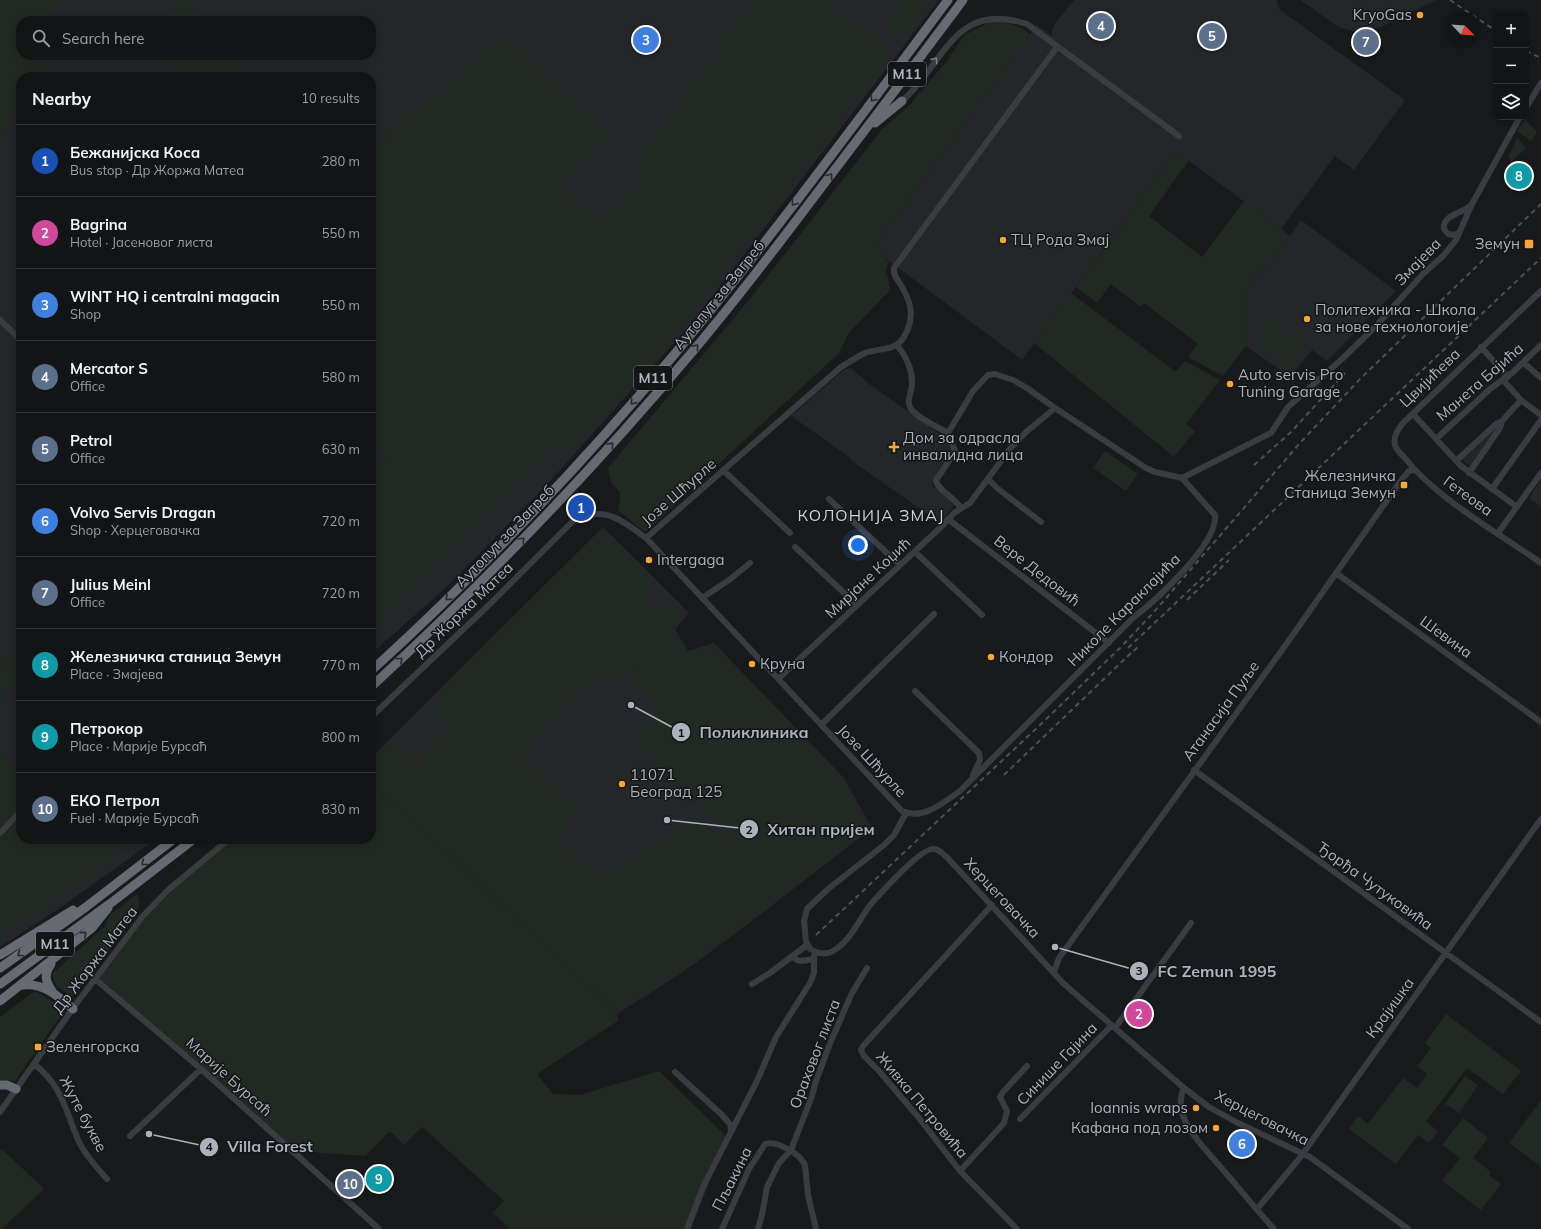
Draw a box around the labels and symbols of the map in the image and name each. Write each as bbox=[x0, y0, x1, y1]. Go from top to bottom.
place label: KryoGas bbox=[1353, 5, 1412, 24]
marker: KryoGas bbox=[1415, 10, 1425, 20]
pin: 4 bbox=[1088, 11, 1114, 41]
north arrow bbox=[1445, 12, 1481, 48]
pin: 5 bbox=[1199, 21, 1225, 51]
pin: 3 bbox=[633, 25, 659, 55]
pin: 7 bbox=[1353, 27, 1379, 57]
one-way arrow bbox=[930, 57, 938, 64]
road number: M11 bbox=[888, 62, 926, 86]
one-way arrow bbox=[870, 95, 877, 102]
pin: 8 bbox=[1506, 161, 1532, 191]
one-way arrow bbox=[826, 173, 833, 180]
one-way arrow bbox=[792, 199, 799, 206]
place label: ТЦ Рода Змај bbox=[1011, 230, 1109, 249]
street label: Змајева bbox=[1390, 234, 1445, 289]
place label: Земун bbox=[1475, 234, 1520, 253]
marker: ТЦ Рода Змај bbox=[998, 235, 1008, 245]
street label: Аутопут за Загреб bbox=[669, 236, 768, 353]
marker: Земун bbox=[1523, 238, 1535, 250]
place label: Политехника - Школа за нове технологоије bbox=[1315, 300, 1476, 336]
marker: Политехника - Школа за нове технологоије bbox=[1302, 314, 1312, 324]
street label: Манета Бајића bbox=[1432, 339, 1527, 425]
one-way arrow bbox=[692, 344, 699, 351]
street label: Цвијићева bbox=[1395, 344, 1464, 411]
place label: Auto servis Pro Tuning Garage bbox=[1238, 365, 1343, 401]
road number: M11 bbox=[634, 366, 672, 390]
marker: Auto servis Pro Tuning Garage bbox=[1225, 379, 1235, 389]
one-way arrow bbox=[630, 397, 637, 404]
place label: Дом за одрасла инвалидна лица bbox=[903, 428, 1023, 464]
marker: Дом за одрасла инвалидна лица bbox=[888, 441, 900, 453]
one-way arrow bbox=[606, 442, 614, 450]
street label: Јозе Шћурле bbox=[637, 454, 720, 529]
place label: Железничка Станица Земун bbox=[1284, 466, 1396, 502]
street label: Гетеова bbox=[1440, 471, 1497, 520]
marker: Железничка Станица Земун bbox=[1399, 480, 1409, 490]
street label: Аутопут за Загреб bbox=[451, 481, 558, 591]
pin: 1 bbox=[568, 493, 594, 523]
district label: КОЛОНИЈА ЗМАЈ bbox=[797, 505, 945, 525]
street label: Вере Дедовић bbox=[990, 531, 1084, 610]
street label: Мирјане Коџић bbox=[821, 533, 914, 622]
your location bbox=[848, 535, 868, 555]
one-way arrow bbox=[517, 537, 525, 545]
street label: Николе Караклајића bbox=[1063, 549, 1184, 670]
place label: Intergaga bbox=[657, 550, 724, 569]
marker: Intergaga bbox=[644, 555, 654, 565]
street label: Др Жоржа Матеа bbox=[411, 558, 517, 661]
one-way arrow bbox=[445, 593, 453, 601]
street label: Шевина bbox=[1416, 611, 1476, 662]
place label: Кондор bbox=[999, 647, 1053, 666]
marker: Кондор bbox=[986, 652, 996, 662]
place label: Круна bbox=[760, 654, 805, 673]
street label: Атанасија Пуље bbox=[1178, 657, 1263, 764]
one-way arrow bbox=[395, 658, 403, 665]
marker: Круна bbox=[747, 659, 757, 669]
callout: Поликлиника bbox=[671, 718, 816, 746]
street label: Јозе Шћурле bbox=[834, 720, 911, 801]
text: Поликлиника bbox=[699, 722, 809, 742]
text: 1 bbox=[677, 725, 685, 740]
place label: 11071 Београд 125 bbox=[630, 765, 722, 801]
marker: 11071 Београд 125 bbox=[617, 779, 627, 789]
callout: Хитан пријем bbox=[739, 815, 882, 843]
text: Хитан пријем bbox=[766, 819, 875, 839]
text: 2 bbox=[745, 822, 753, 837]
street label: Ђорђа Чутуковића bbox=[1314, 837, 1437, 934]
street label: Херцеговачка bbox=[960, 853, 1045, 942]
one-way arrow bbox=[141, 858, 148, 865]
street label: Др Жоржа Матеа bbox=[48, 902, 141, 1017]
road number: M11 bbox=[36, 932, 74, 956]
one-way arrow bbox=[79, 932, 87, 939]
one-way arrow bbox=[17, 950, 24, 957]
callout: FC Zemun 1995 bbox=[1129, 957, 1284, 985]
text: FC Zemun 1995 bbox=[1158, 961, 1277, 981]
text: 3 bbox=[1135, 963, 1143, 978]
street label: Крајишка bbox=[1361, 974, 1418, 1042]
street label: Ораховог листа bbox=[785, 996, 844, 1111]
pin: 2 bbox=[1126, 999, 1152, 1029]
street label: Синише Гајина bbox=[1012, 1018, 1101, 1109]
street label: Марије Бурсаћ bbox=[182, 1033, 276, 1120]
place label: Зеленгорска bbox=[46, 1037, 140, 1056]
marker: Зеленгорска bbox=[33, 1042, 43, 1052]
street label: Живка Петровића bbox=[872, 1048, 972, 1162]
street label: Жуте букве bbox=[56, 1073, 111, 1155]
street label: Херцеговачка bbox=[1212, 1086, 1313, 1149]
place label: Ioannis wraps bbox=[1090, 1098, 1188, 1117]
marker: Ioannis wraps bbox=[1191, 1103, 1201, 1113]
place label: Кафана под лозом bbox=[1071, 1118, 1208, 1137]
marker: Кафана под лозом bbox=[1211, 1123, 1221, 1133]
pin: 6 bbox=[1229, 1129, 1255, 1159]
callout: Villa Forest bbox=[199, 1133, 321, 1161]
text: Villa Forest bbox=[226, 1136, 313, 1156]
text: 4 bbox=[205, 1139, 213, 1154]
street label: Пљакина bbox=[707, 1144, 756, 1214]
pin: 9 bbox=[366, 1164, 392, 1194]
pin: 10 bbox=[337, 1169, 363, 1199]

